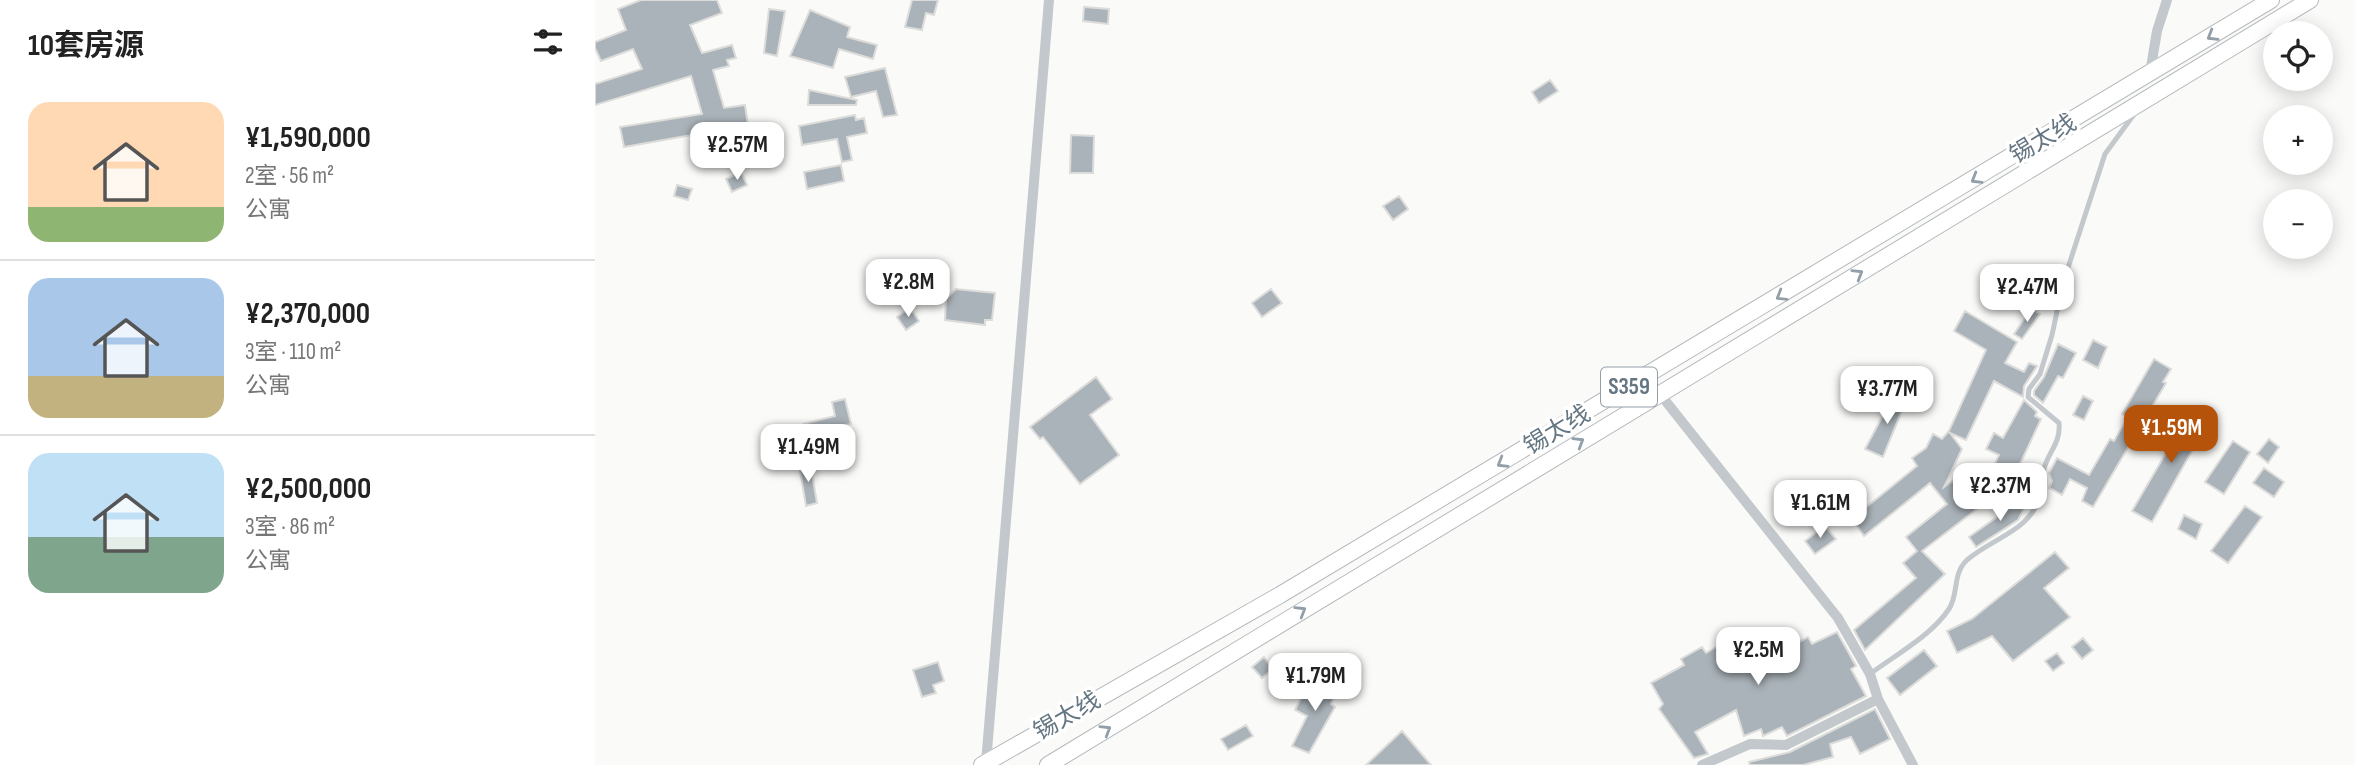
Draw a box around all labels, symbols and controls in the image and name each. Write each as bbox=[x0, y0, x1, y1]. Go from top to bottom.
map controls bbox=[2263, 21, 2333, 259]
button: locate bbox=[2263, 21, 2333, 91]
icon: filters bbox=[529, 23, 567, 61]
one-way arrow bbox=[2207, 27, 2220, 40]
text: 10套房源 bbox=[28, 28, 144, 64]
button: + bbox=[2263, 105, 2333, 175]
street label: 锡太线 bbox=[2005, 108, 2081, 170]
text: ¥1,590,000 bbox=[245, 120, 371, 156]
pin: ¥2.57M bbox=[680, 122, 794, 182]
icon: home bbox=[84, 130, 168, 214]
text: ¥2.57M bbox=[706, 131, 768, 159]
text: 2室 · 56 m² bbox=[245, 162, 334, 190]
one-way arrow bbox=[1971, 171, 1984, 184]
button: − bbox=[2263, 189, 2333, 259]
text: 公寓 bbox=[245, 196, 291, 224]
pin: ¥2.8M bbox=[859, 260, 957, 319]
pin: ¥2.47M bbox=[1970, 264, 2084, 324]
text: ¥2.8M bbox=[882, 268, 934, 296]
one-way arrow bbox=[1850, 270, 1863, 283]
text: ¥2.47M bbox=[1996, 273, 2058, 301]
one-way arrow bbox=[1775, 288, 1788, 301]
text: ¥2,370,000 bbox=[245, 296, 370, 332]
icon: home bbox=[84, 306, 168, 390]
text: 3室 · 110 m² bbox=[245, 338, 341, 366]
pin: ¥3.77M bbox=[1830, 366, 1944, 426]
road number: S359 bbox=[1601, 368, 1657, 406]
text: 公寓 bbox=[245, 372, 291, 400]
text: ¥3.77M bbox=[1856, 375, 1918, 403]
street label: 锡太线 bbox=[1519, 399, 1595, 461]
pin: ¥1.59M bbox=[2114, 406, 2228, 465]
text: ¥1.59M bbox=[2140, 414, 2202, 442]
pin: ¥1.49M bbox=[751, 424, 865, 484]
text: ¥1.49M bbox=[777, 433, 839, 461]
one-way arrow bbox=[1571, 438, 1584, 451]
one-way arrow bbox=[1496, 455, 1509, 468]
pin: ¥2.37M bbox=[1943, 463, 2057, 523]
text: ¥2,500,000 bbox=[245, 471, 371, 507]
text: ¥2.37M bbox=[1969, 472, 2031, 500]
pin: ¥1.61M bbox=[1763, 480, 1877, 540]
icon: home bbox=[84, 481, 168, 565]
text: ¥1.61M bbox=[1790, 489, 1850, 517]
text: 3室 · 86 m² bbox=[245, 513, 335, 541]
text: 公寓 bbox=[245, 547, 291, 575]
one-way arrow bbox=[1293, 607, 1306, 620]
pin: ¥2.5M bbox=[1709, 628, 1807, 687]
text: ¥2.5M bbox=[1732, 636, 1784, 664]
pin: ¥1.79M bbox=[1258, 654, 1372, 713]
text: ¥1.79M bbox=[1284, 662, 1346, 690]
street label: 锡太线 bbox=[1029, 685, 1105, 747]
one-way arrow bbox=[1099, 725, 1112, 738]

